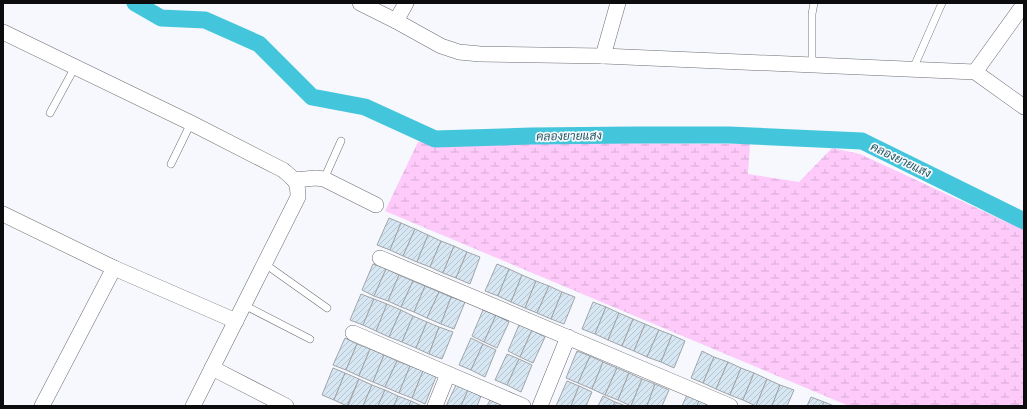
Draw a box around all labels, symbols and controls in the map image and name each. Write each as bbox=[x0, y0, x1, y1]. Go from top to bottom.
water label: คลองยายแสง bbox=[536, 127, 602, 145]
water label: คลองยายแสง bbox=[868, 138, 934, 182]

